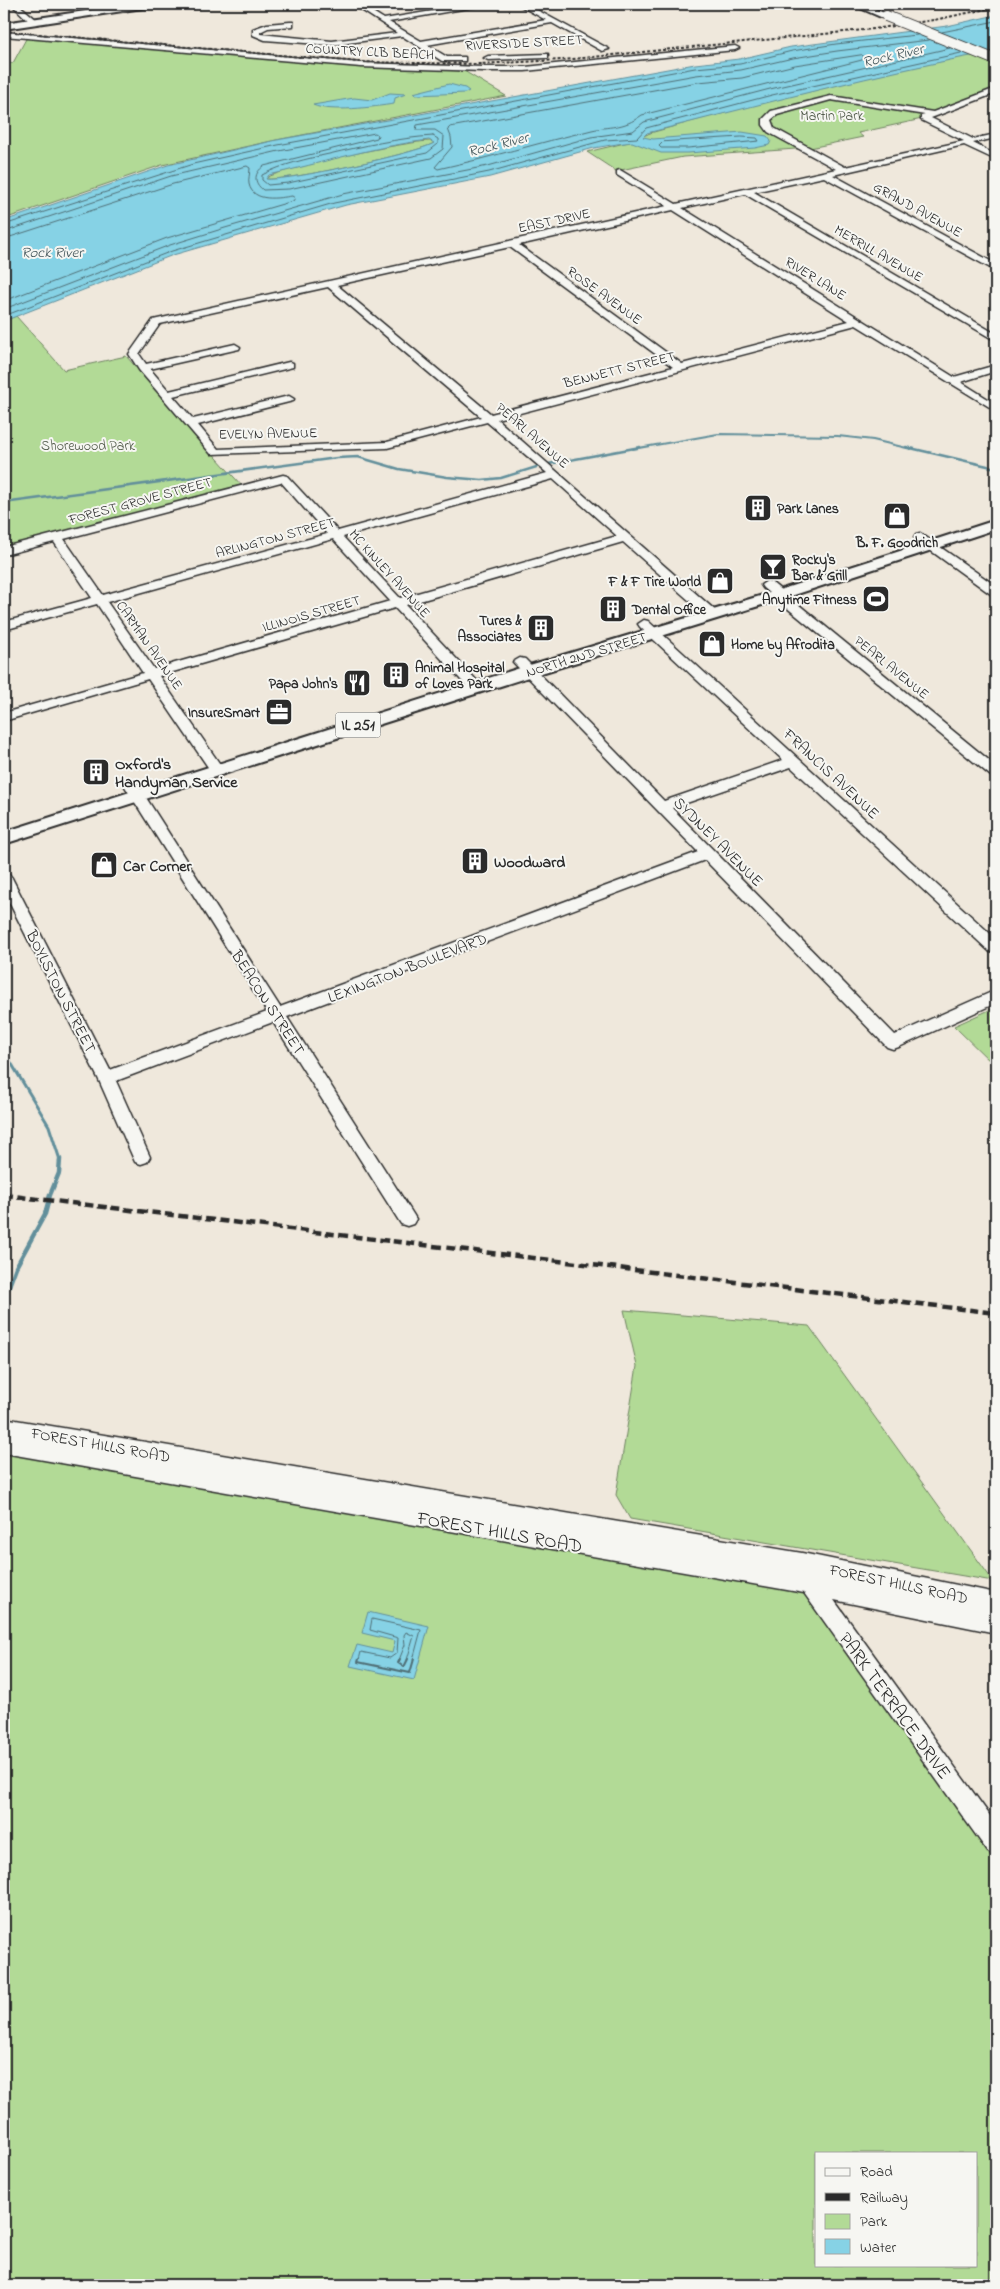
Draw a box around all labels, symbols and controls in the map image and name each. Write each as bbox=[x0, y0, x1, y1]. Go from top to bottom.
street label: RIVERSIDE STREET bbox=[465, 30, 584, 57]
water label: Rock River bbox=[861, 38, 928, 74]
street label: COUNTRY CLB BEACH bbox=[305, 39, 435, 66]
park label: Martin Park bbox=[800, 106, 865, 127]
water label: Rock River bbox=[466, 126, 533, 163]
street label: GRAND AVENUE bbox=[869, 177, 966, 243]
street label: EAST DRIVE bbox=[516, 204, 592, 239]
street label: MERRILL AVENUE bbox=[830, 220, 927, 288]
water label: Rock River bbox=[21, 242, 85, 264]
street label: RIVER LANE bbox=[780, 252, 850, 306]
street label: ROSE AVENUE bbox=[562, 262, 646, 331]
street label: BENNETT STREET bbox=[560, 346, 677, 395]
street label: PEARL AVENUE bbox=[491, 398, 573, 474]
street label: EVELYN AVENUE bbox=[219, 423, 317, 446]
park label: Shorewood Park bbox=[41, 436, 136, 457]
street label: FOREST GROVE STREET bbox=[66, 472, 214, 531]
building icon: Park Lanes bbox=[743, 493, 773, 523]
place label: Park Lanes bbox=[777, 499, 839, 520]
shop icon: B. F. Goodrich bbox=[882, 501, 912, 531]
street label: ARLINGTON STREET bbox=[213, 512, 338, 565]
street label: MC KINLEY AVENUE bbox=[343, 525, 435, 623]
place label: B. F. Goodrich bbox=[855, 533, 938, 554]
place label: Rocky's Bar & Grill bbox=[791, 550, 848, 587]
bar icon: Rocky's Bar & Grill bbox=[758, 552, 788, 582]
shop icon: F & F Tire World bbox=[705, 566, 735, 596]
place label: F & F Tire World bbox=[608, 572, 701, 593]
sports icon: Anytime Fitness bbox=[861, 584, 891, 614]
street label: ILLINOIS STREET bbox=[260, 590, 363, 638]
place label: Anytime Fitness bbox=[762, 590, 857, 613]
building icon: Dental Office bbox=[598, 594, 628, 624]
street label: CARMAN AVENUE bbox=[110, 597, 187, 695]
place label: Dental Office bbox=[631, 600, 707, 621]
place label: Tures & Associates bbox=[457, 611, 523, 648]
building icon: Tures & Associates bbox=[526, 613, 556, 643]
street label: NORTH 2ND STREET bbox=[524, 627, 649, 684]
shop icon: Home by Afrodita bbox=[697, 629, 727, 659]
street label: PEARL AVENUE bbox=[849, 631, 933, 705]
place label: Home by Afrodita bbox=[731, 635, 835, 658]
place label: Animal Hospital of Loves Park bbox=[415, 658, 505, 695]
building icon: Animal Hospital of Loves Park bbox=[381, 660, 411, 690]
restaurant icon: Papa John's bbox=[342, 668, 372, 698]
place label: Papa John's bbox=[269, 674, 338, 695]
office icon: InsureSmart bbox=[264, 697, 294, 727]
place label: InsureSmart bbox=[188, 703, 260, 724]
road number: IL 251 bbox=[336, 712, 380, 738]
street label: FRANCIS AVENUE bbox=[776, 723, 884, 826]
place label: Oxford's Handyman Service bbox=[115, 753, 238, 796]
building icon: Oxford's Handyman Service bbox=[81, 757, 111, 787]
street label: SYDNEY AVENUE bbox=[667, 792, 768, 893]
building icon: Woodward bbox=[460, 846, 490, 876]
shop icon: Car Corner bbox=[89, 850, 119, 880]
place label: Woodward bbox=[494, 851, 565, 875]
place label: Car Corner bbox=[123, 855, 193, 879]
street label: BOYLSTON STREET bbox=[18, 925, 102, 1058]
street label: LEXINGTON BOULEVARD bbox=[325, 927, 491, 1010]
street label: BEACON STREET bbox=[224, 945, 310, 1060]
street label: FOREST HILLS ROAD bbox=[28, 1422, 172, 1470]
street label: FOREST HILLS ROAD bbox=[414, 1505, 584, 1561]
street label: FOREST HILLS ROAD bbox=[826, 1558, 970, 1611]
street label: PARK TERRACE DRIVE bbox=[831, 1627, 957, 1786]
legend bbox=[815, 2152, 978, 2266]
text: Road bbox=[860, 2161, 893, 2183]
text: Railway bbox=[860, 2187, 908, 2210]
text: Park bbox=[860, 2211, 888, 2233]
text: Water bbox=[860, 2237, 896, 2259]

